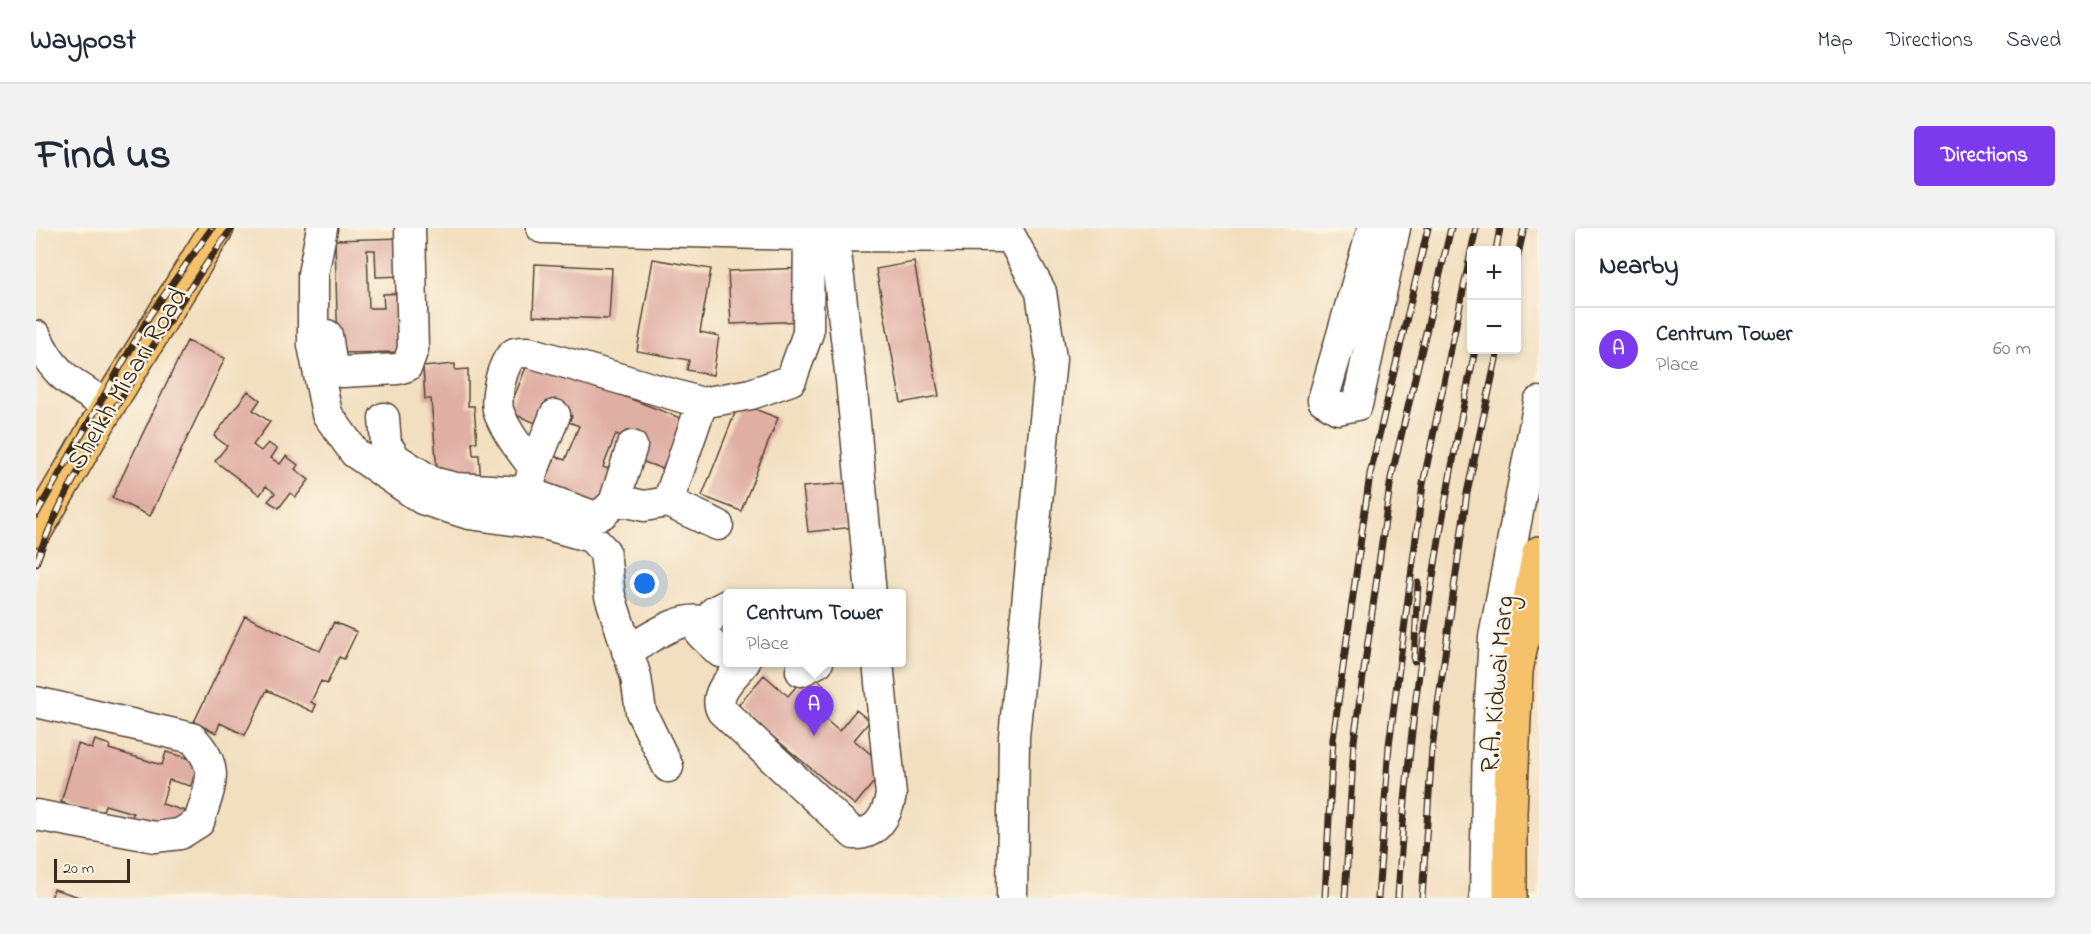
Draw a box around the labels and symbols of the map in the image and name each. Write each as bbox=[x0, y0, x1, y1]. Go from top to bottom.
street label: Sheikh Misari Road bbox=[58, 281, 198, 478]
your location bbox=[630, 569, 659, 598]
street label: R.A. Kidwai Marg bbox=[1471, 594, 1526, 775]
pin: A bbox=[794, 686, 834, 736]
scale bar bbox=[54, 856, 130, 884]

